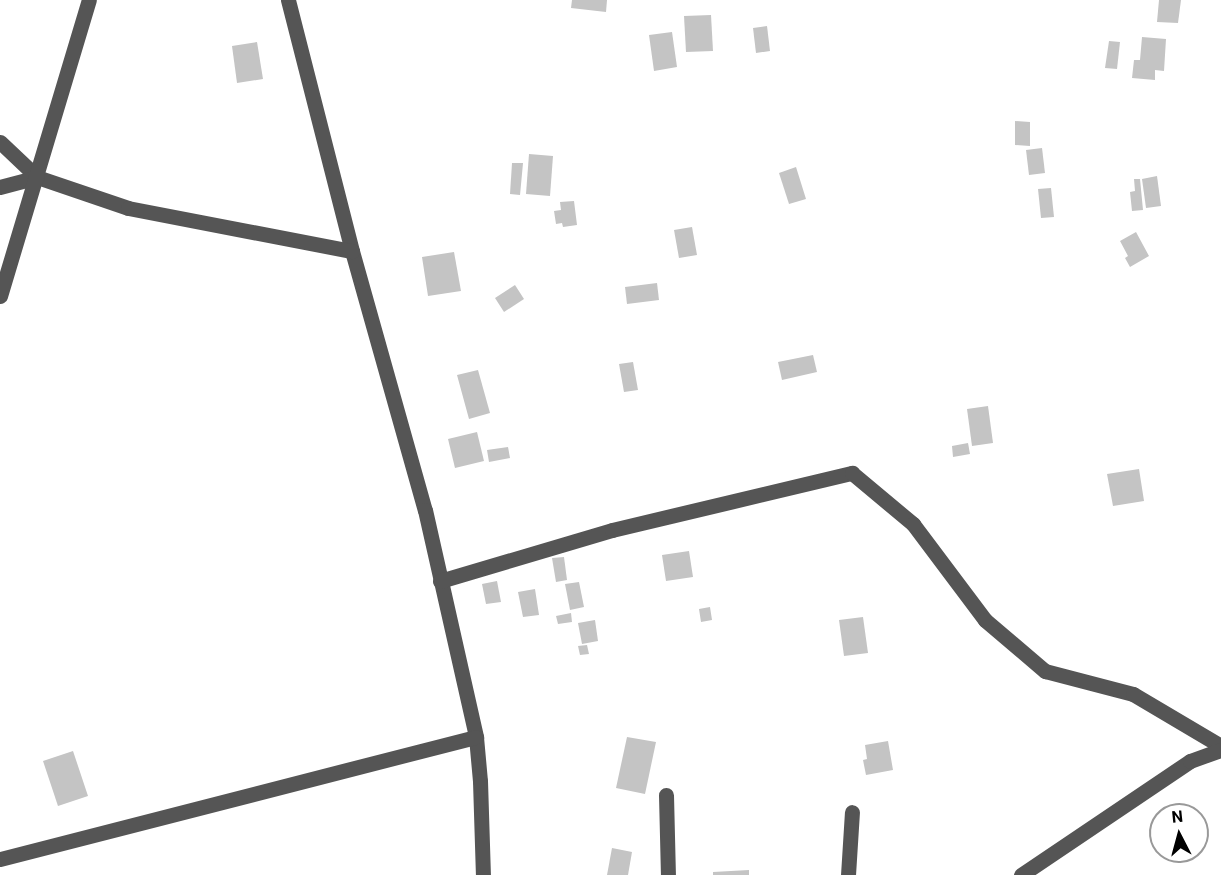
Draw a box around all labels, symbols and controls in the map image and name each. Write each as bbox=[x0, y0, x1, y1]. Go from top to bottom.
north arrow bbox=[1149, 803, 1209, 863]
text: N bbox=[1171, 807, 1184, 827]

